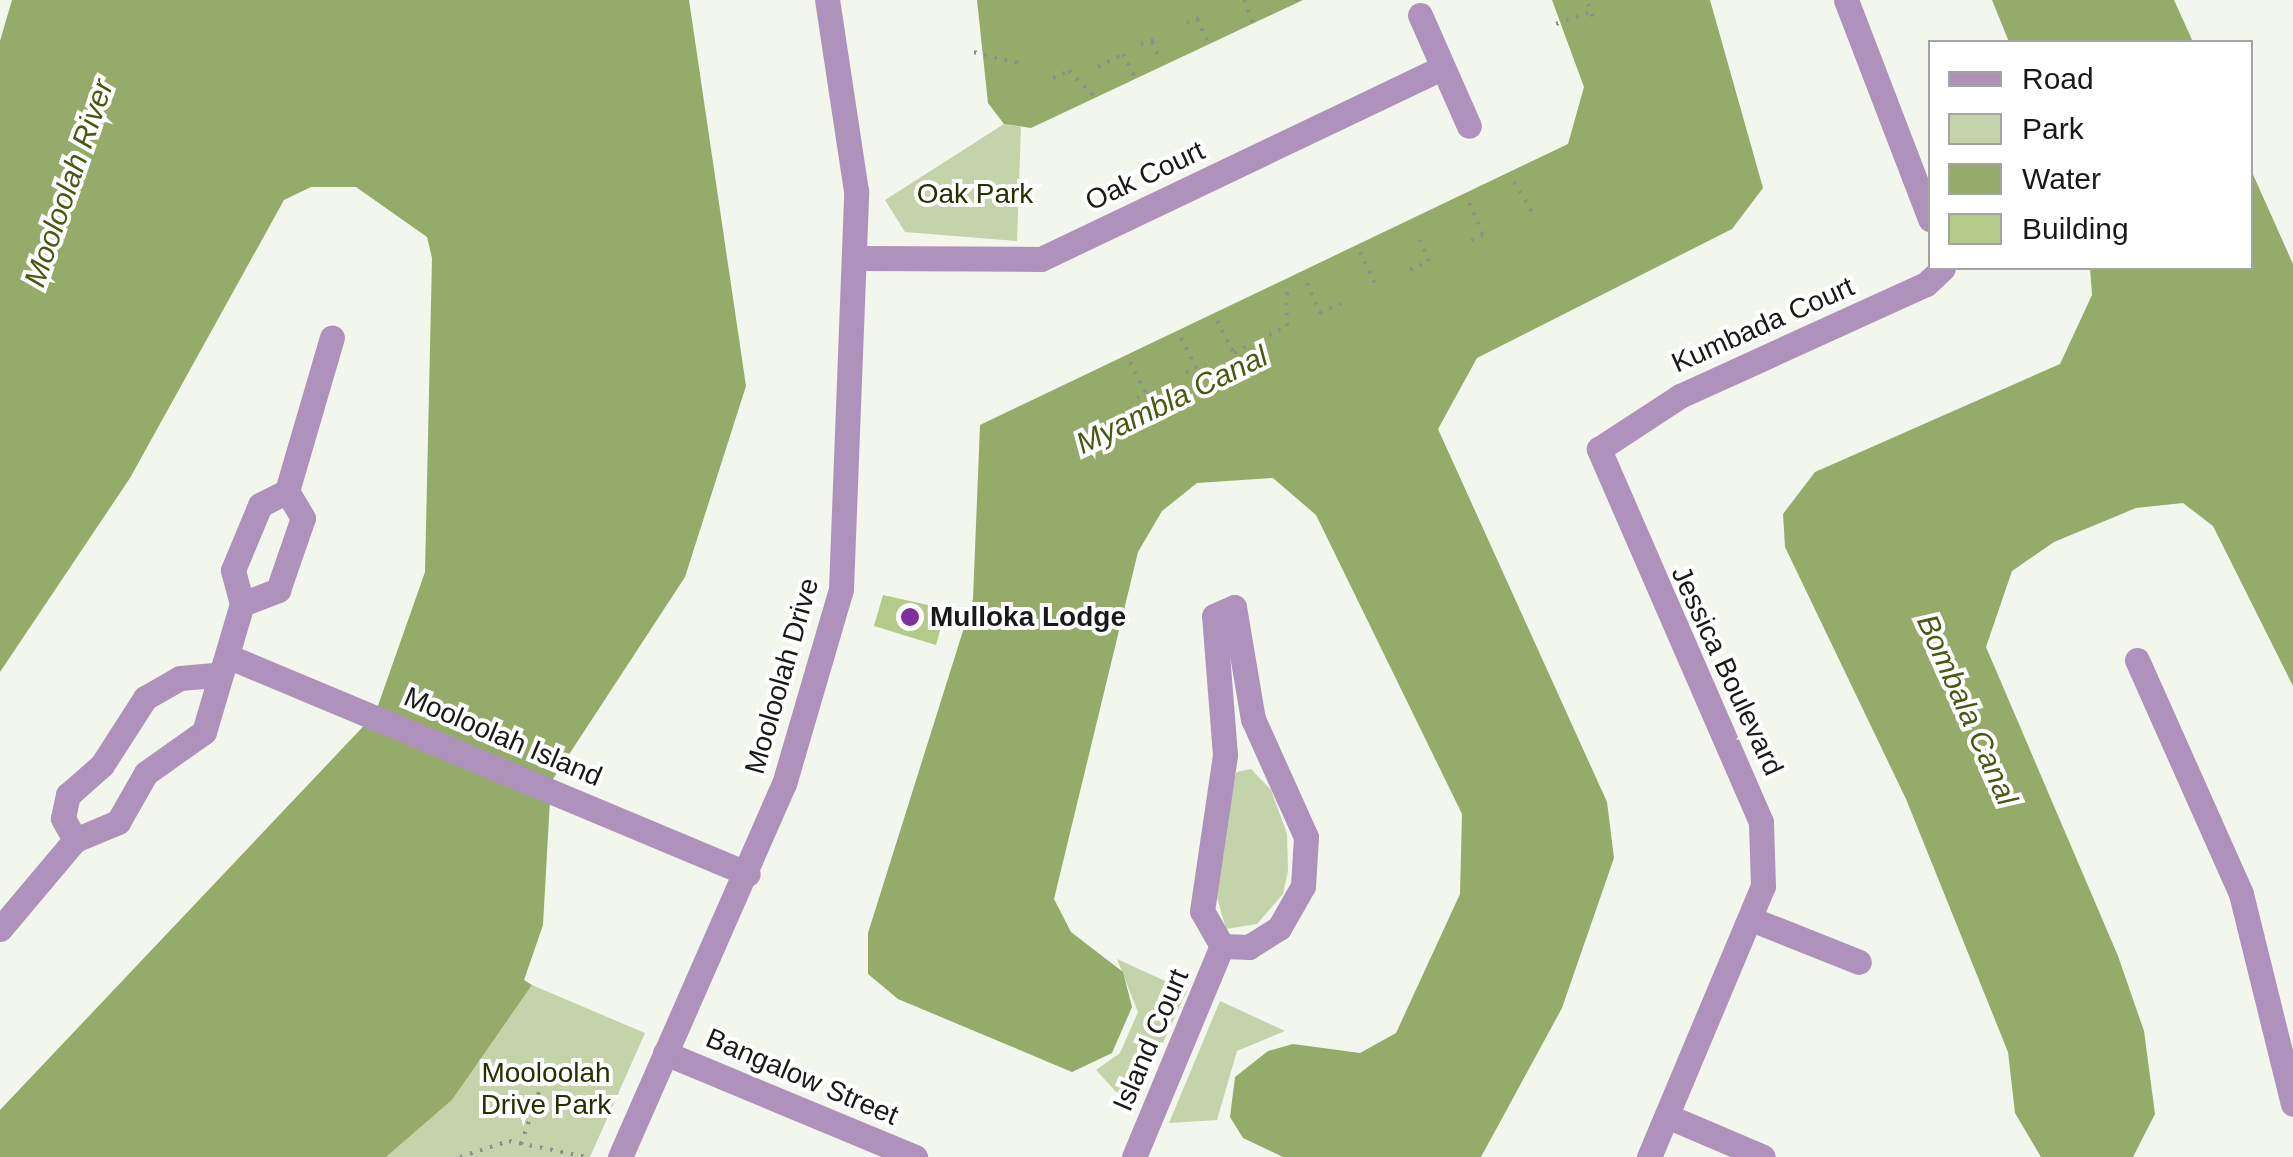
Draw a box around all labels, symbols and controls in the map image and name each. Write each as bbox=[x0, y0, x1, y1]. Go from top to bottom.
legend bbox=[1928, 40, 2253, 270]
text: Road bbox=[2022, 62, 2094, 95]
water label: Mooloolah River bbox=[17, 75, 121, 291]
text: Park bbox=[2022, 112, 2084, 145]
street label: Oak Court bbox=[1080, 134, 1210, 218]
text: Water bbox=[2022, 162, 2101, 195]
park label: Oak Park bbox=[917, 177, 1033, 211]
text: Building bbox=[2022, 212, 2129, 245]
street label: Kumbada Court bbox=[1667, 270, 1859, 380]
water label: Myambla Canal bbox=[1070, 338, 1274, 462]
street label: Jessica Boulevard bbox=[1664, 561, 1790, 781]
street label: Mooloolah Drive bbox=[738, 574, 826, 778]
place label: Mulloka Lodge bbox=[930, 600, 1126, 634]
marker: Mulloka Lodge bbox=[899, 606, 921, 628]
water label: Bombala Canal bbox=[1909, 609, 2025, 811]
street label: Mooloolah Island bbox=[399, 680, 607, 794]
street label: Island Court bbox=[1106, 964, 1196, 1116]
street label: Bangalow Street bbox=[701, 1021, 903, 1133]
park label: Mooloolah Drive Park bbox=[481, 1056, 611, 1122]

